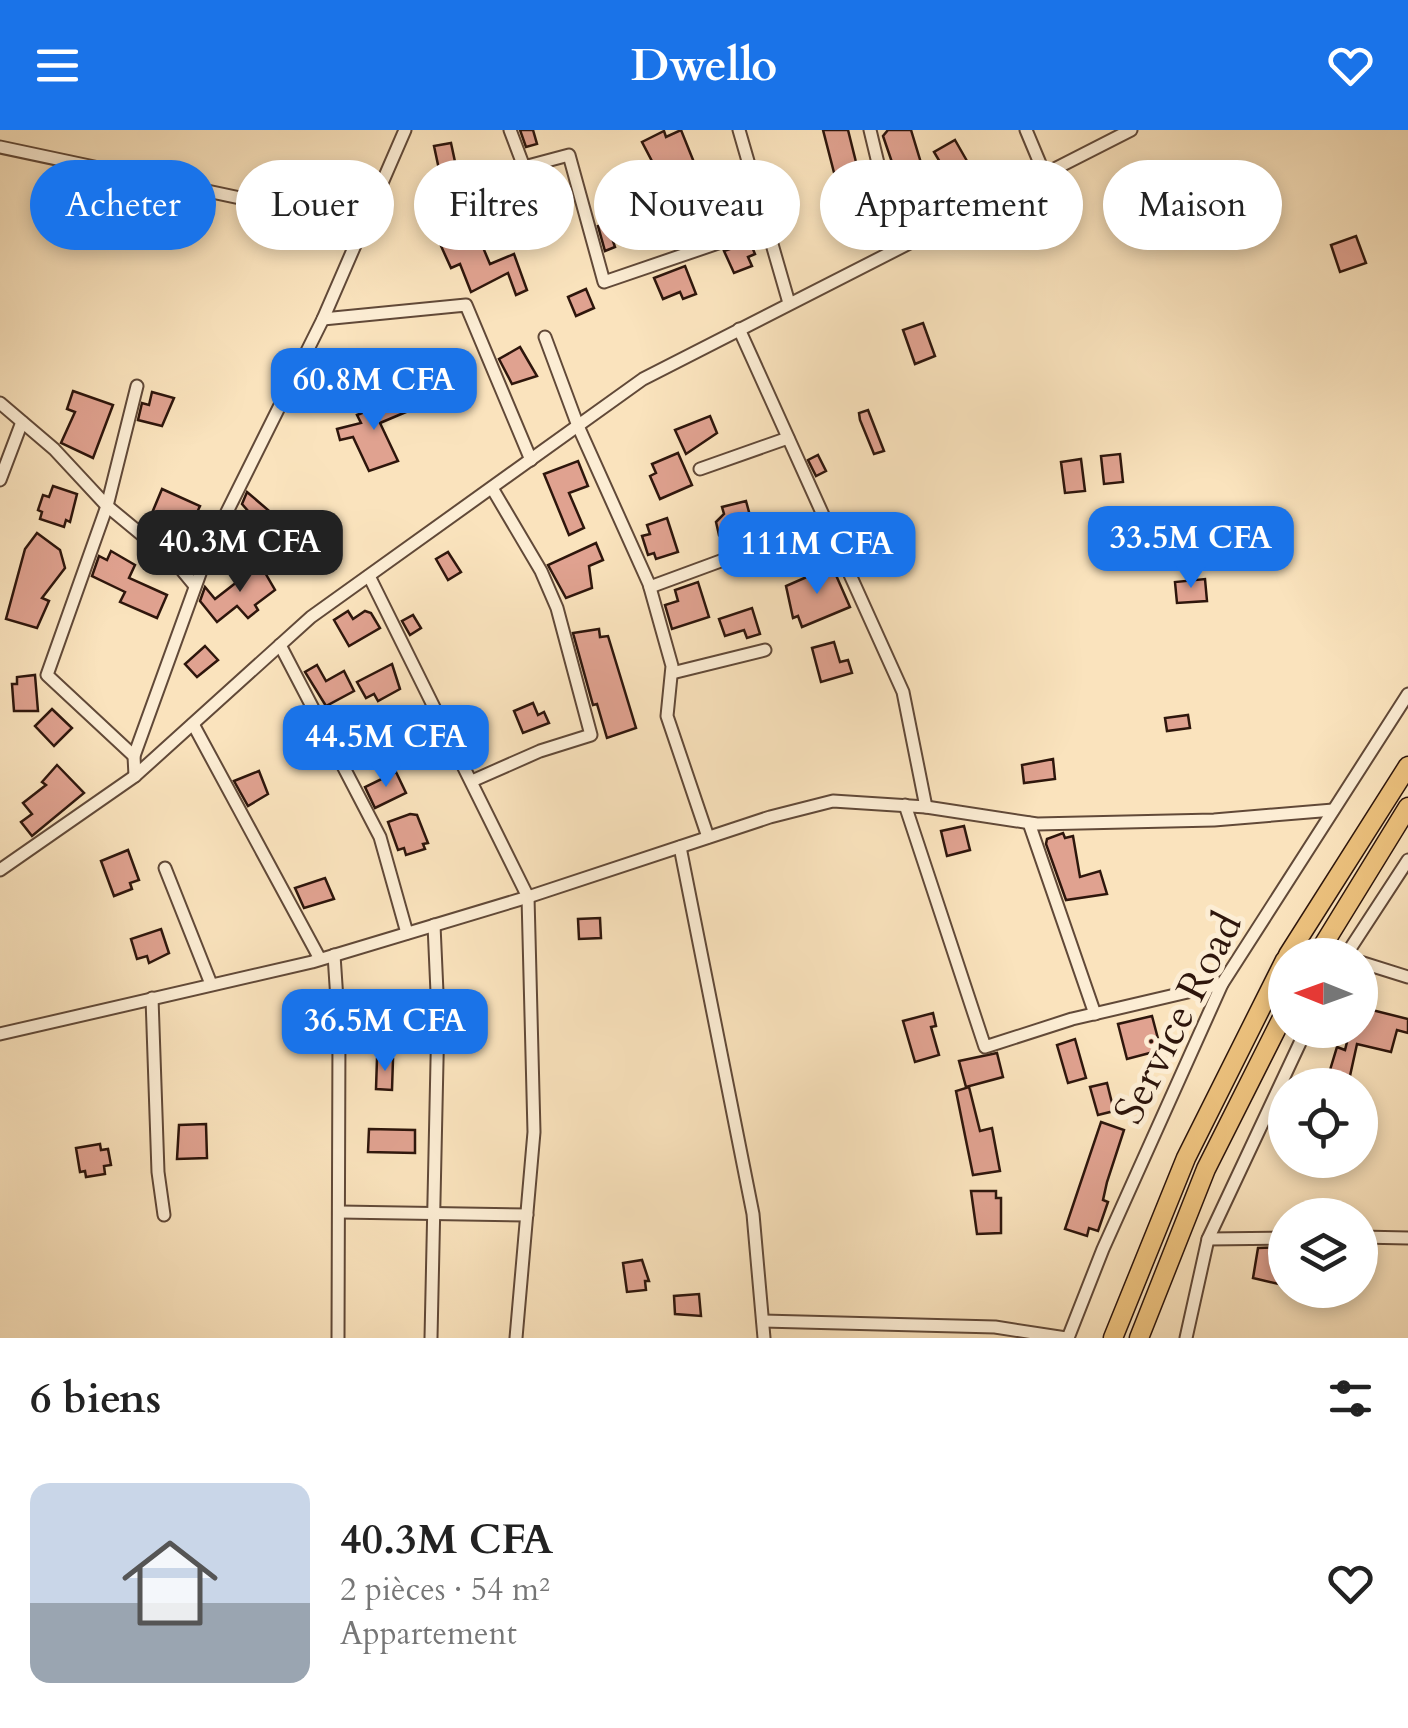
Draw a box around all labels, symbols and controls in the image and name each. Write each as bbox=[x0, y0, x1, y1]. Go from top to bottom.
text: Dwello bbox=[631, 35, 777, 96]
icon: menu bbox=[30, 38, 85, 93]
icon: heart bbox=[1323, 38, 1378, 93]
chip: Acheter bbox=[30, 160, 216, 250]
chip: Louer bbox=[236, 160, 394, 250]
chip: Filtres bbox=[414, 160, 574, 250]
chip: Nouveau bbox=[594, 160, 800, 250]
chip: Appartement bbox=[820, 160, 1083, 250]
chip: Maison bbox=[1103, 160, 1282, 250]
pin: 60.8M CFA bbox=[260, 348, 488, 433]
text: 60.8M CFA bbox=[293, 358, 455, 402]
pin: 33.5M CFA bbox=[1077, 506, 1305, 591]
pin: 40.3M CFA bbox=[126, 510, 354, 595]
pin: 111M CFA bbox=[714, 512, 920, 597]
text: 33.5M CFA bbox=[1110, 516, 1272, 560]
text: 40.3M CFA bbox=[159, 520, 321, 564]
text: 111M CFA bbox=[740, 522, 894, 566]
pin: 44.5M CFA bbox=[272, 705, 500, 790]
text: 44.5M CFA bbox=[305, 715, 467, 759]
street label: Service Road bbox=[1100, 902, 1256, 1134]
north arrow bbox=[1268, 938, 1378, 1048]
map controls bbox=[1268, 938, 1378, 1308]
pin: 36.5M CFA bbox=[271, 989, 499, 1074]
text: 36.5M CFA bbox=[304, 999, 466, 1043]
button: locate bbox=[1268, 1068, 1378, 1178]
button: layers bbox=[1268, 1198, 1378, 1308]
text: 6 biens bbox=[30, 1370, 161, 1427]
icon: filters bbox=[1323, 1371, 1378, 1426]
text: 40.3M CFA bbox=[340, 1511, 553, 1568]
icon: home bbox=[110, 1523, 230, 1643]
icon: heart bbox=[1323, 1556, 1378, 1611]
text: 2 pièces · 54 m² bbox=[340, 1568, 550, 1612]
text: Appartement bbox=[340, 1612, 517, 1656]

